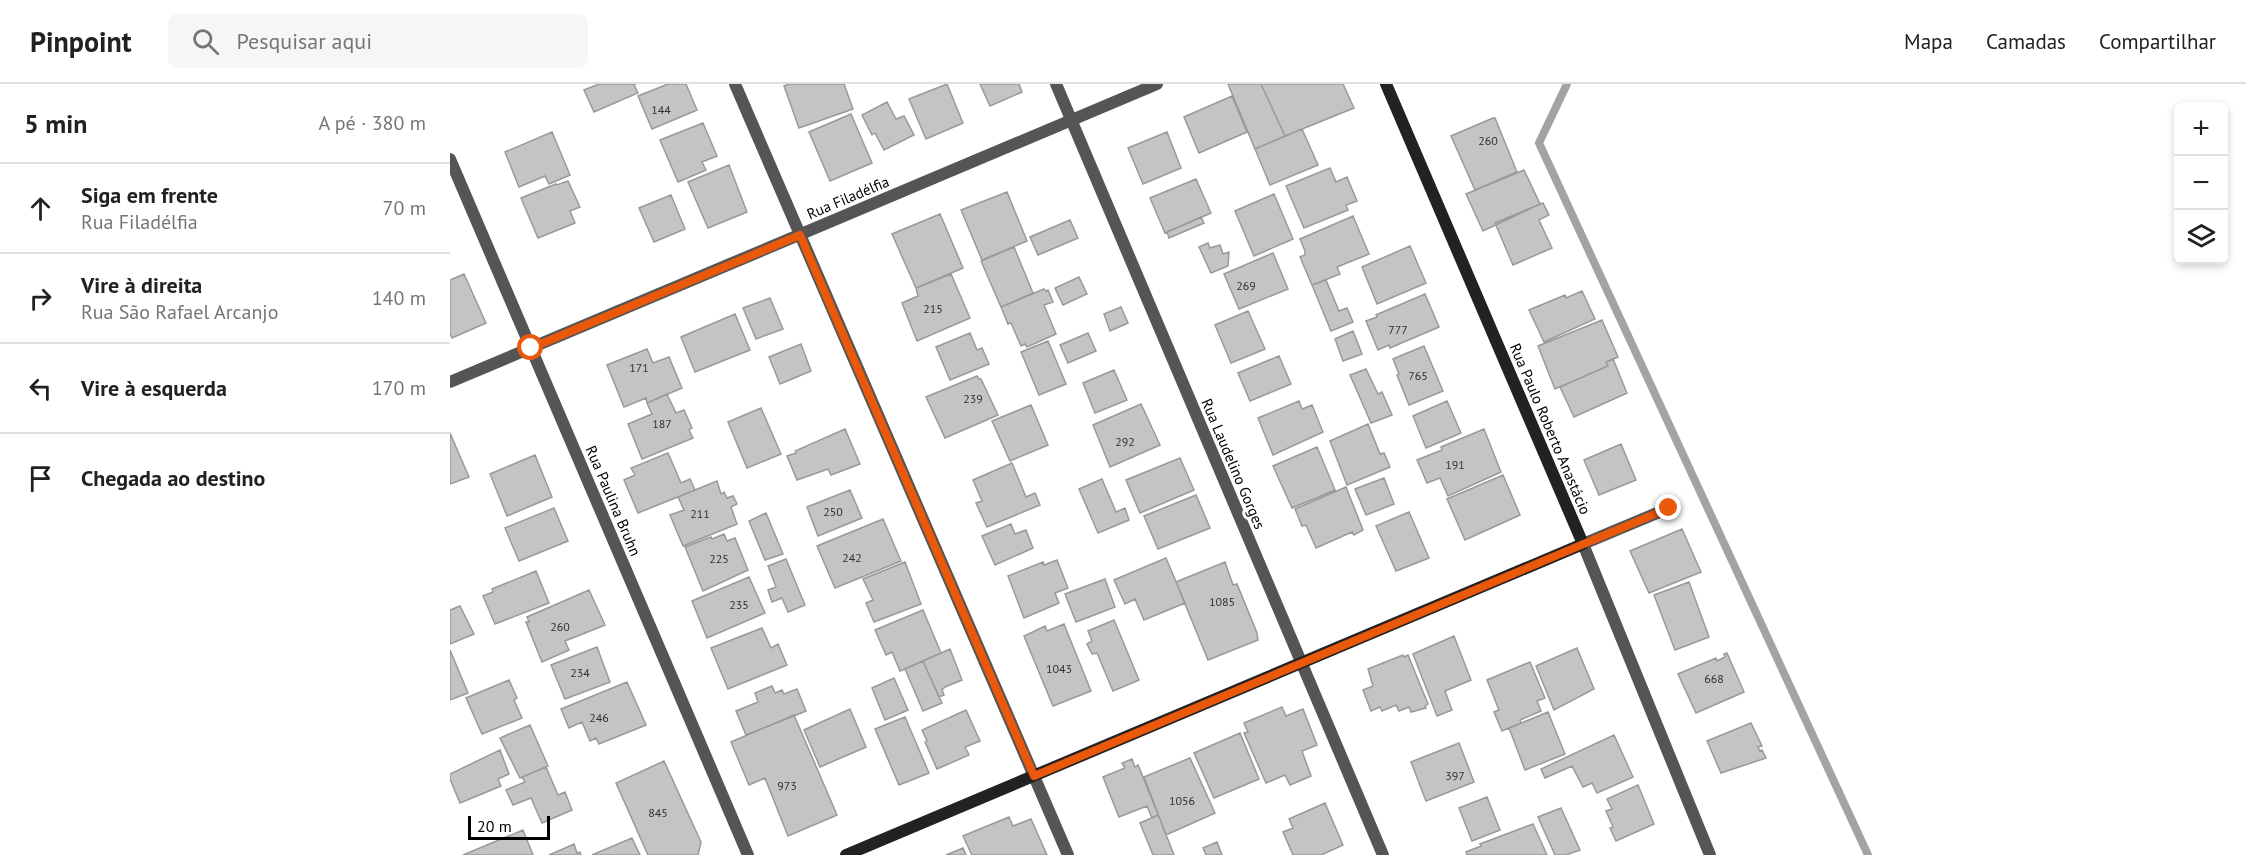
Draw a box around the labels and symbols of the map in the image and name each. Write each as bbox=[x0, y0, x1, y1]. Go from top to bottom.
house number: 144 bbox=[651, 102, 671, 117]
house number: 260 bbox=[1478, 133, 1498, 148]
street label: Rua Filadélfia bbox=[804, 172, 892, 223]
house number: 269 bbox=[1236, 278, 1256, 293]
house number: 215 bbox=[923, 301, 943, 316]
house number: 777 bbox=[1388, 322, 1408, 337]
route start bbox=[517, 334, 543, 360]
street label: Rua Paulo Roberto Anastácio bbox=[1506, 340, 1595, 517]
house number: 171 bbox=[629, 360, 649, 375]
house number: 765 bbox=[1408, 368, 1428, 383]
house number: 239 bbox=[963, 391, 983, 406]
street label: Rua Laudelino Gorges bbox=[1197, 396, 1270, 532]
house number: 187 bbox=[652, 416, 672, 431]
house number: 292 bbox=[1115, 434, 1135, 449]
street label: Rua Paulina Bruhn bbox=[582, 443, 645, 559]
house number: 191 bbox=[1445, 457, 1465, 472]
route end bbox=[1655, 494, 1681, 520]
house number: 250 bbox=[823, 504, 843, 519]
house number: 211 bbox=[690, 506, 710, 521]
house number: 242 bbox=[842, 550, 862, 565]
house number: 225 bbox=[709, 551, 729, 566]
house number: 1085 bbox=[1209, 594, 1235, 609]
house number: 235 bbox=[729, 597, 749, 612]
house number: 260 bbox=[550, 619, 570, 634]
house number: 1043 bbox=[1046, 661, 1072, 676]
house number: 234 bbox=[570, 665, 590, 680]
house number: 668 bbox=[1704, 671, 1724, 686]
house number: 246 bbox=[589, 710, 609, 725]
house number: 397 bbox=[1445, 768, 1465, 783]
house number: 973 bbox=[777, 778, 797, 793]
house number: 1056 bbox=[1169, 793, 1195, 808]
house number: 845 bbox=[648, 805, 668, 820]
scale bar bbox=[468, 813, 550, 840]

